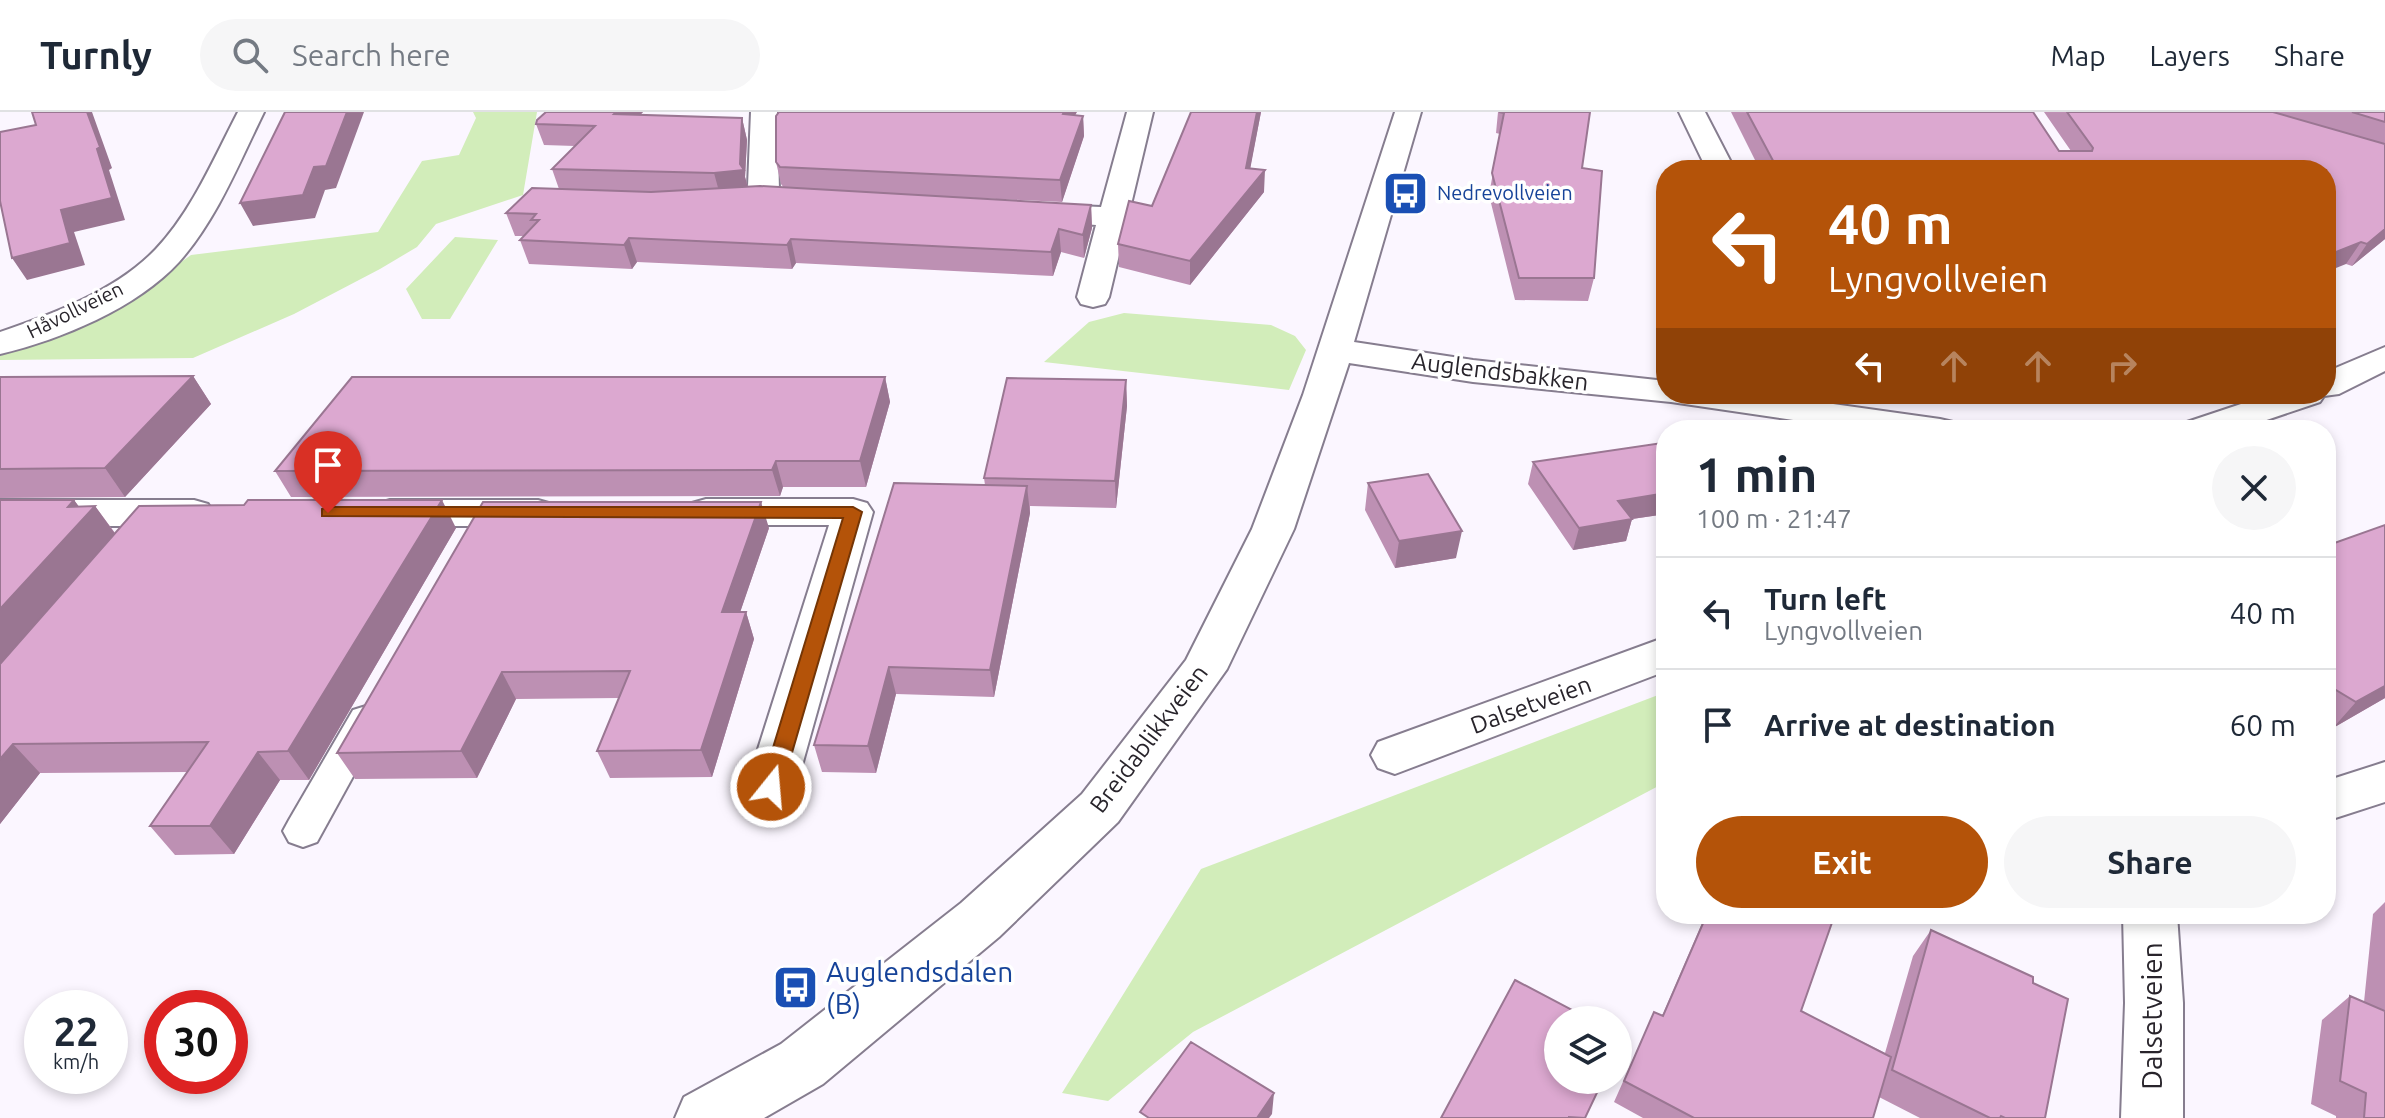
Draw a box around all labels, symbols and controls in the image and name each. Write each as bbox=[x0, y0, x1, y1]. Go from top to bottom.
search box bbox=[200, 19, 760, 91]
icon: search bbox=[228, 33, 272, 77]
text: Turnly bbox=[40, 34, 152, 76]
text: Search here bbox=[292, 38, 451, 72]
text: Map bbox=[2050, 40, 2106, 71]
text: Layers bbox=[2150, 40, 2230, 71]
text: Share bbox=[2274, 40, 2345, 71]
bus stop icon: Nedrevollveien bbox=[1382, 169, 1430, 217]
place label: Nedrevollveien bbox=[1437, 181, 1573, 204]
icon: left bbox=[1696, 192, 1800, 296]
text: 40 m bbox=[1828, 192, 1953, 255]
text: Lyngvollveien bbox=[1828, 258, 2048, 299]
street label: Håvollveien bbox=[23, 276, 127, 343]
icon: left bbox=[1848, 344, 1892, 388]
icon: ahead bbox=[1932, 344, 1976, 388]
icon: ahead bbox=[2016, 344, 2060, 388]
icon: right bbox=[2100, 344, 2144, 388]
street label: Auglendsbakken bbox=[1410, 347, 1590, 396]
pin bbox=[294, 431, 362, 513]
icon: arrive bbox=[306, 443, 350, 487]
button: close bbox=[2212, 446, 2296, 530]
text: 1 min bbox=[1696, 447, 1817, 501]
text: 100 m · 21:47 bbox=[1696, 504, 1852, 533]
text: Turn left bbox=[1764, 582, 1886, 616]
icon: left bbox=[1696, 591, 1740, 635]
text: 40 m bbox=[2229, 596, 2296, 630]
text: Lyngvollveien bbox=[1764, 616, 1923, 645]
street label: Breidablikkveien bbox=[1084, 660, 1213, 818]
street label: Dalsetveien bbox=[1467, 670, 1595, 739]
icon: arrive bbox=[1696, 703, 1740, 747]
text: Arrive at destination bbox=[1764, 708, 2056, 742]
text: 60 m bbox=[2229, 708, 2296, 742]
position arrow bbox=[729, 745, 813, 829]
button: Exit bbox=[1696, 816, 1988, 908]
button: Share bbox=[2004, 816, 2296, 908]
street label: Dalsetveien bbox=[2136, 942, 2167, 1090]
place label: Auglendsdalen (B) bbox=[826, 956, 1013, 1020]
bus stop icon: Auglendsdalen (B) bbox=[771, 964, 819, 1012]
speed limit sign: 30 bbox=[144, 990, 248, 1094]
map controls bbox=[1544, 1006, 1632, 1094]
button: layers bbox=[1544, 1006, 1632, 1094]
text: 22 bbox=[53, 1009, 99, 1054]
text: km/h bbox=[53, 1050, 99, 1073]

